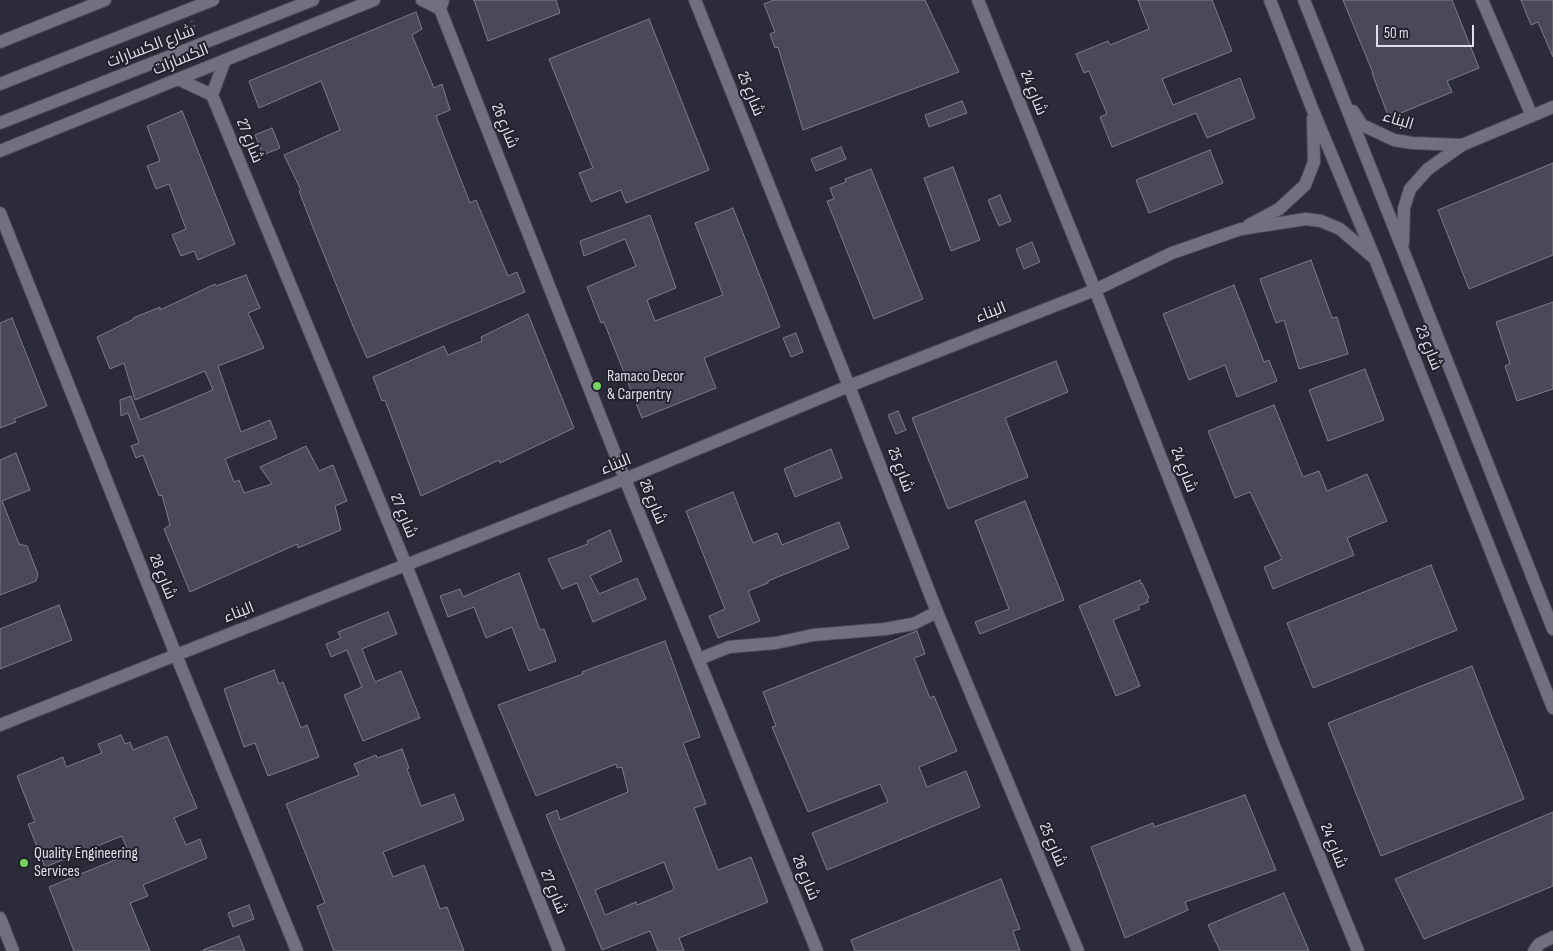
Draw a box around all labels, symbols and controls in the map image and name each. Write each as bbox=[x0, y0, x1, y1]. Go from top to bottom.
scale bar bbox=[1378, 15, 1476, 47]
street label: شارع الكسارات bbox=[104, 21, 198, 73]
text: 50 m bbox=[1384, 24, 1409, 43]
street label: الكسارات bbox=[150, 40, 212, 80]
street label: شارع 24 bbox=[1015, 68, 1051, 118]
street label: شارع 25 bbox=[732, 69, 768, 119]
street label: شارع 26 bbox=[486, 101, 522, 151]
street label: البناء bbox=[1380, 107, 1416, 135]
street label: شارع 27 bbox=[231, 116, 267, 166]
street label: البناء bbox=[973, 298, 1009, 328]
street label: شارع 23 bbox=[1410, 323, 1446, 373]
place label: Ramaco Decor & Carpentry bbox=[607, 367, 684, 405]
marker: Ramaco Decor & Carpentry bbox=[591, 380, 603, 392]
street label: شارع 25 bbox=[883, 445, 917, 495]
street label: شارع 24 bbox=[1166, 445, 1200, 495]
street label: البناء bbox=[598, 450, 634, 480]
street label: شارع 26 bbox=[634, 477, 670, 527]
street label: شارع 27 bbox=[385, 491, 421, 541]
street label: شارع 28 bbox=[144, 552, 180, 602]
street label: البناء bbox=[221, 598, 257, 628]
street label: شارع 25 bbox=[1034, 820, 1070, 870]
street label: شارع 24 bbox=[1315, 821, 1351, 871]
place label: Quality Engineering Services bbox=[34, 844, 138, 882]
street label: شارع 26 bbox=[787, 853, 823, 903]
marker: Quality Engineering Services bbox=[18, 857, 30, 869]
street label: شارع 27 bbox=[535, 867, 571, 917]

